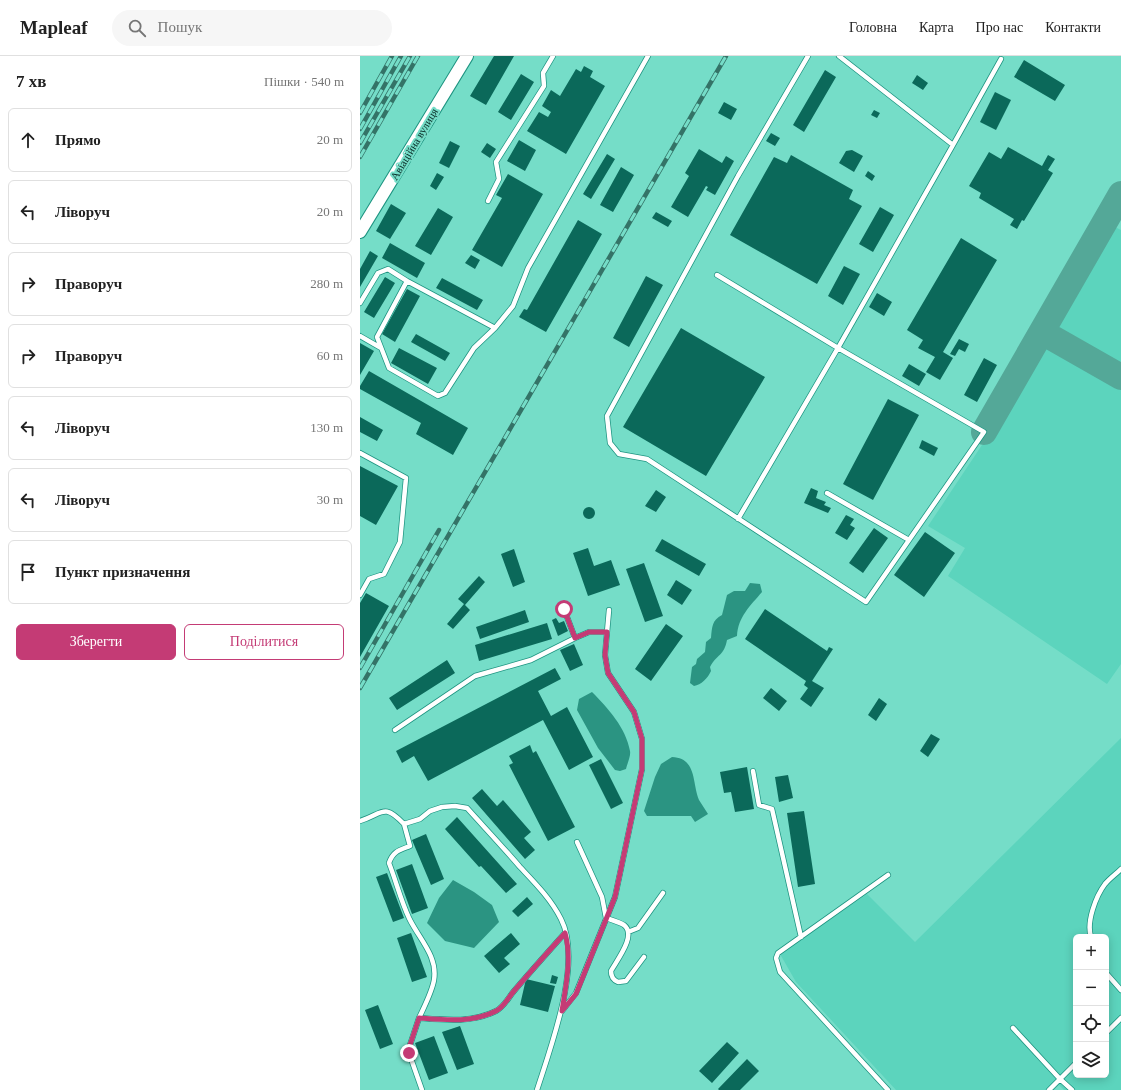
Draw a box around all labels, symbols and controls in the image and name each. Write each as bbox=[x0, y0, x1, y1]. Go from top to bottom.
search box bbox=[112, 10, 392, 46]
text: Mapleaf bbox=[20, 17, 88, 38]
icon: search bbox=[126, 17, 148, 39]
text: Пошук bbox=[158, 19, 202, 35]
text: Головна bbox=[849, 20, 897, 35]
text: Карта bbox=[919, 20, 954, 35]
text: Про нас bbox=[976, 20, 1023, 35]
text: Контакти bbox=[1045, 20, 1101, 35]
text: 7 хв bbox=[16, 72, 46, 91]
text: Пішки · 540 m bbox=[264, 74, 344, 89]
street label: Авіаційна вулиця bbox=[388, 106, 440, 182]
icon: ahead bbox=[17, 129, 39, 151]
text: Прямо bbox=[55, 132, 101, 148]
text: 20 m bbox=[317, 132, 343, 147]
icon: left bbox=[17, 201, 39, 223]
text: Ліворуч bbox=[55, 204, 110, 220]
text: 20 m bbox=[317, 204, 343, 219]
icon: right bbox=[17, 273, 39, 295]
text: Праворуч bbox=[55, 276, 122, 292]
text: 280 m bbox=[310, 276, 343, 291]
icon: right bbox=[17, 345, 39, 367]
text: Праворуч bbox=[55, 348, 122, 364]
text: 60 m bbox=[317, 348, 343, 363]
icon: left bbox=[17, 417, 39, 439]
text: Ліворуч bbox=[55, 420, 110, 436]
text: 130 m bbox=[310, 420, 343, 435]
icon: left bbox=[17, 489, 39, 511]
text: Ліворуч bbox=[55, 492, 110, 508]
text: 30 m bbox=[317, 492, 343, 507]
icon: arrive bbox=[17, 561, 39, 583]
text: Пункт призначення bbox=[55, 564, 190, 580]
route start bbox=[555, 600, 573, 618]
button: Зберегти bbox=[16, 624, 176, 660]
button: Поділитися bbox=[184, 624, 344, 660]
map controls bbox=[1073, 934, 1109, 1078]
button: + bbox=[1073, 934, 1109, 970]
button: − bbox=[1073, 970, 1109, 1006]
button: locate bbox=[1073, 1006, 1109, 1042]
button: layers bbox=[1073, 1042, 1109, 1078]
route end bbox=[400, 1044, 418, 1062]

